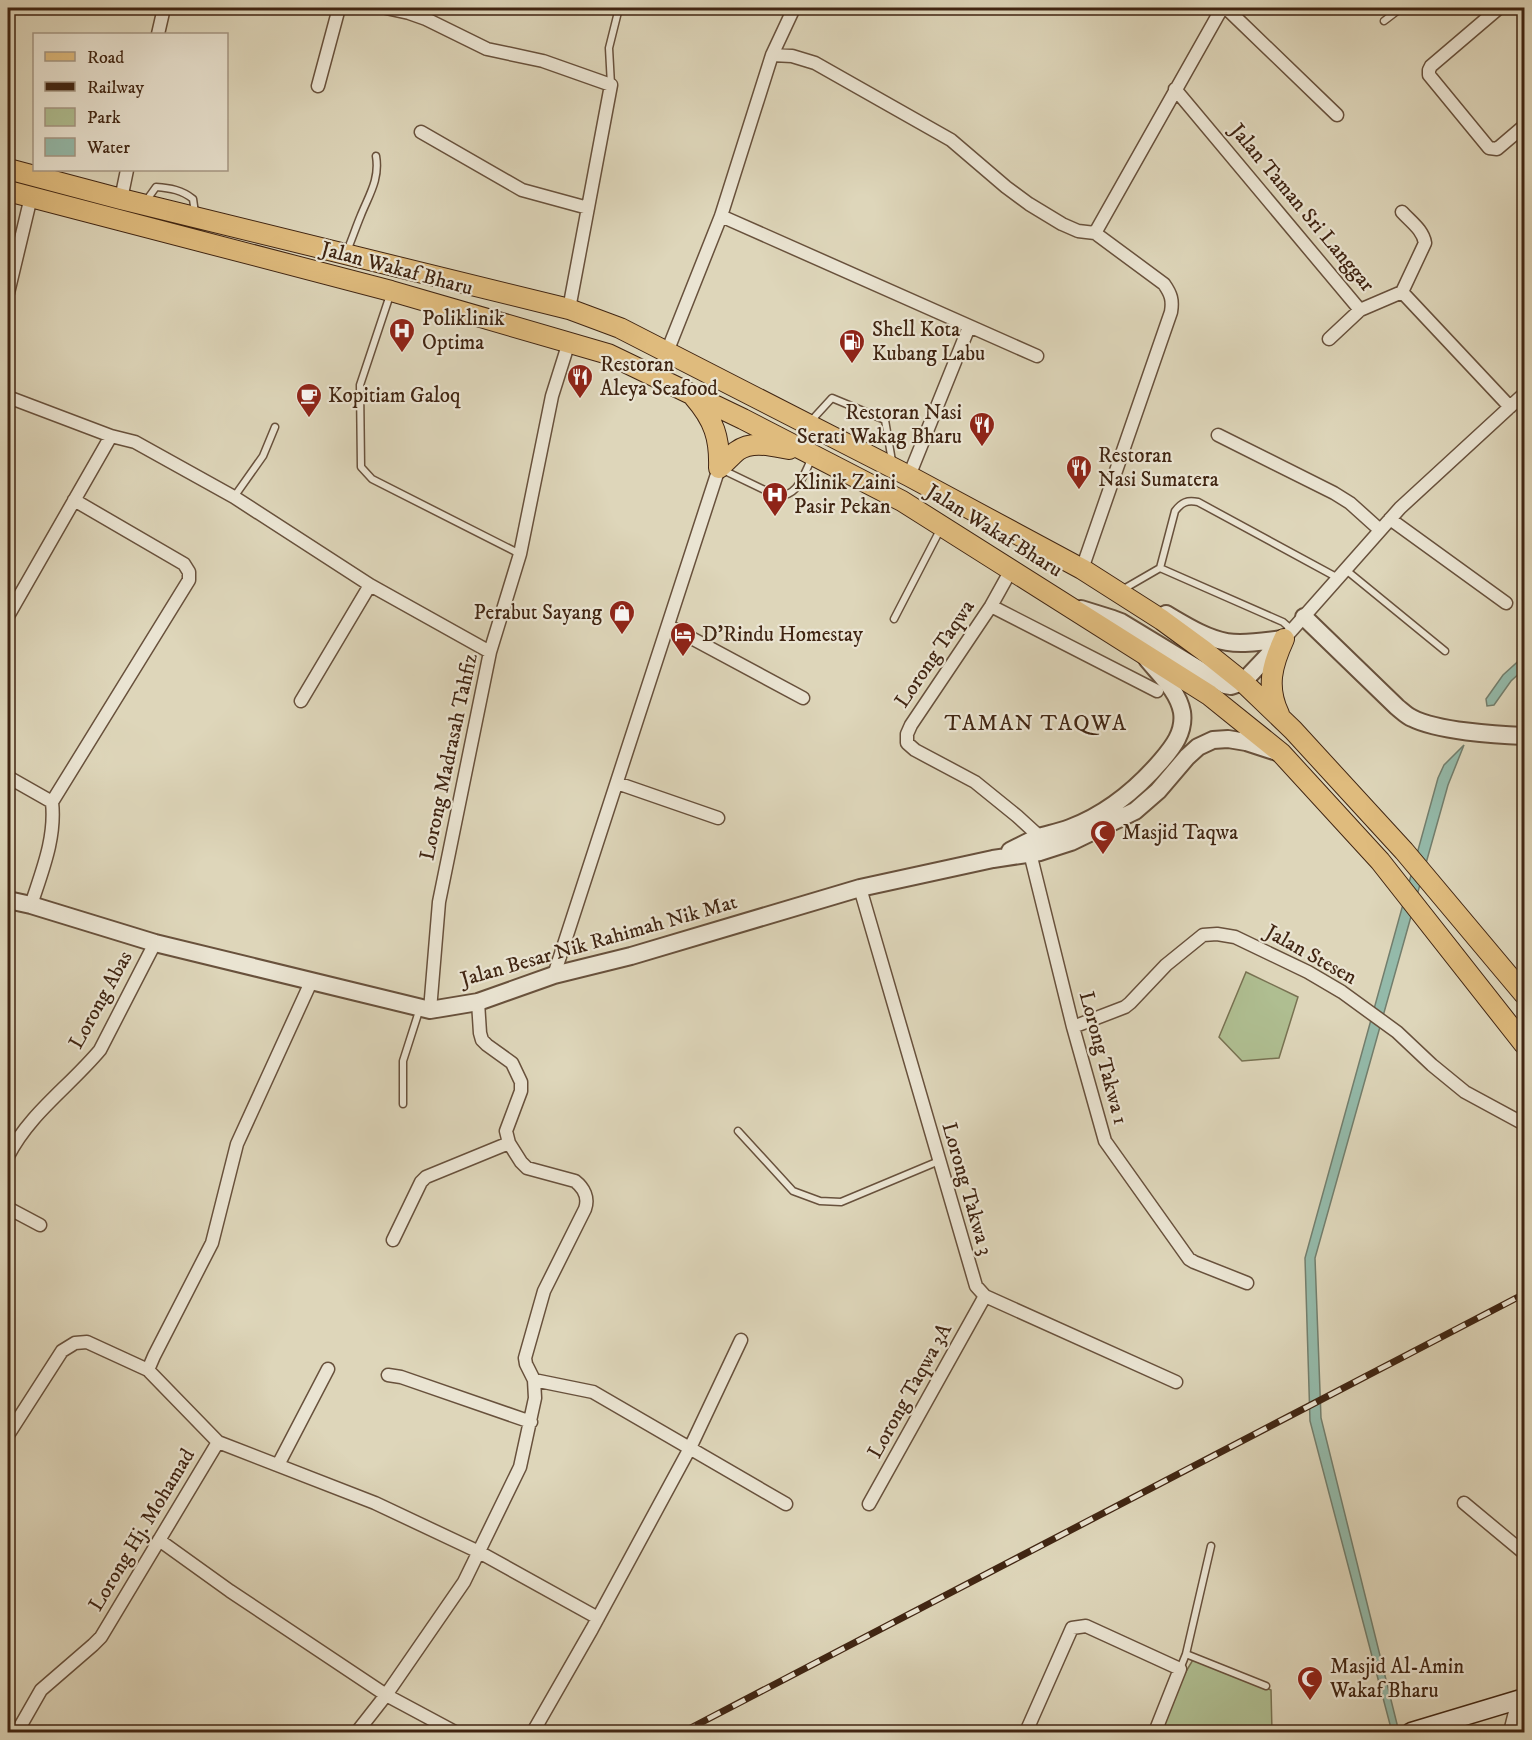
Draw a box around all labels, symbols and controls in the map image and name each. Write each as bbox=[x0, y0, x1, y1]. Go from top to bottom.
legend bbox=[33, 33, 228, 171]
text: Road bbox=[87, 47, 124, 69]
text: Railway bbox=[87, 77, 145, 99]
text: Park bbox=[87, 107, 121, 129]
street label: Jalan Taman Sri Langgar bbox=[1223, 117, 1380, 298]
text: Water bbox=[86, 137, 130, 159]
street label: Jalan Wakaf Bharu bbox=[316, 236, 476, 302]
place label: Poliklinik Optima bbox=[422, 306, 505, 356]
hospital icon: Poliklinik Optima bbox=[387, 316, 417, 354]
place label: Shell Kota Kubang Labu bbox=[872, 317, 985, 367]
fuel station icon: Shell Kota Kubang Labu bbox=[837, 327, 867, 365]
place label: Restoran Aleya Seafood bbox=[600, 352, 718, 402]
restaurant icon: Restoran Aleya Seafood bbox=[565, 362, 595, 400]
cafe icon: Kopitiam Galoq bbox=[294, 381, 324, 419]
place label: Kopitiam Galoq bbox=[328, 383, 461, 409]
place label: Restoran Nasi Serati Wakag Bharu bbox=[797, 400, 962, 450]
restaurant icon: Restoran Nasi Serati Wakag Bharu bbox=[967, 410, 997, 448]
place label: Restoran Nasi Sumatera bbox=[1098, 443, 1219, 493]
restaurant icon: Restoran Nasi Sumatera bbox=[1064, 453, 1094, 491]
place label: Klinik Zaini Pasir Pekan bbox=[794, 470, 896, 520]
street label: Jalan Wakaf Bharu bbox=[919, 478, 1067, 583]
hospital icon: Klinik Zaini Pasir Pekan bbox=[760, 480, 790, 518]
street label: Lorong Taqwa bbox=[889, 595, 981, 713]
shop icon: Perabut Sayang bbox=[607, 598, 637, 636]
place label: Perabut Sayang bbox=[474, 600, 603, 626]
hotel icon: D’Rindu Homestay bbox=[668, 620, 698, 658]
place label: D’Rindu Homestay bbox=[702, 622, 864, 648]
street label: Lorong Madrasah Tahfiz bbox=[414, 651, 484, 863]
district label: TAMAN TAQWA bbox=[945, 710, 1127, 737]
mosque icon: Masjid Taqwa bbox=[1088, 818, 1118, 856]
place label: Masjid Taqwa bbox=[1122, 820, 1238, 846]
street label: Jalan Besar Nik Rahimah Nik Mat bbox=[456, 889, 740, 993]
street label: Jalan Stesen bbox=[1259, 918, 1361, 991]
street label: Lorong Abas bbox=[63, 946, 139, 1054]
street label: Lorong Takwa 1 bbox=[1073, 989, 1133, 1127]
street label: Lorong Takwa 3 bbox=[936, 1120, 998, 1258]
street label: Lorong Taqwa 3A bbox=[862, 1318, 958, 1463]
street label: Lorong Hj. Mohamad bbox=[83, 1443, 201, 1616]
place label: Masjid Al-Amin Wakaf Bharu bbox=[1329, 1654, 1464, 1704]
mosque icon: Masjid Al-Amin Wakaf Bharu bbox=[1295, 1664, 1325, 1702]

